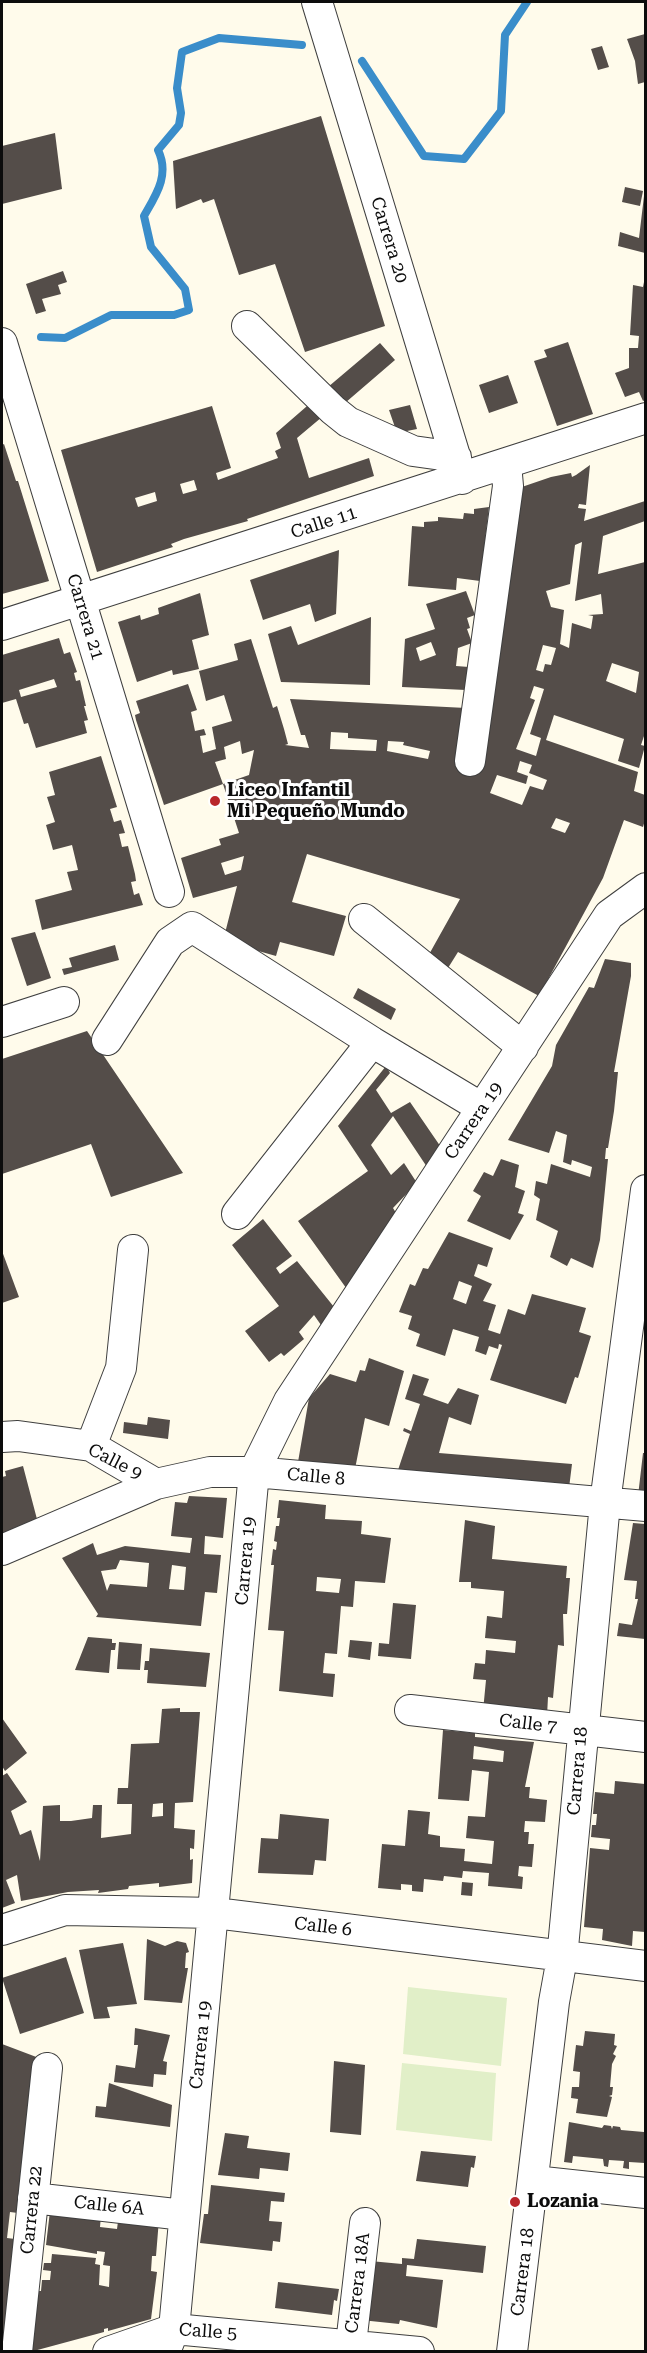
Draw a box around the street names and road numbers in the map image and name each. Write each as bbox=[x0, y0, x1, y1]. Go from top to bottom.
street label: Carrera 20 bbox=[366, 194, 412, 286]
street label: Calle 11 bbox=[288, 502, 360, 544]
street label: Carrera 21 bbox=[62, 571, 108, 663]
street label: Carrera 19 bbox=[440, 1078, 508, 1164]
street label: Calle 9 bbox=[84, 1439, 146, 1485]
street label: Calle 8 bbox=[286, 1464, 346, 1490]
street label: Carrera 19 bbox=[231, 1516, 261, 1606]
street label: Calle 7 bbox=[498, 1710, 558, 1738]
street label: Carrera 18 bbox=[563, 1726, 593, 1816]
street label: Calle 6 bbox=[293, 1913, 353, 1941]
street label: Carrera 19 bbox=[186, 2000, 216, 2090]
street label: Carrera 22 bbox=[17, 2165, 47, 2255]
street label: Calle 6A bbox=[73, 2192, 145, 2220]
street label: Carrera 18 bbox=[507, 2227, 539, 2317]
street label: Carrera 18A bbox=[341, 2231, 375, 2335]
street label: Calle 5 bbox=[178, 2319, 238, 2345]

